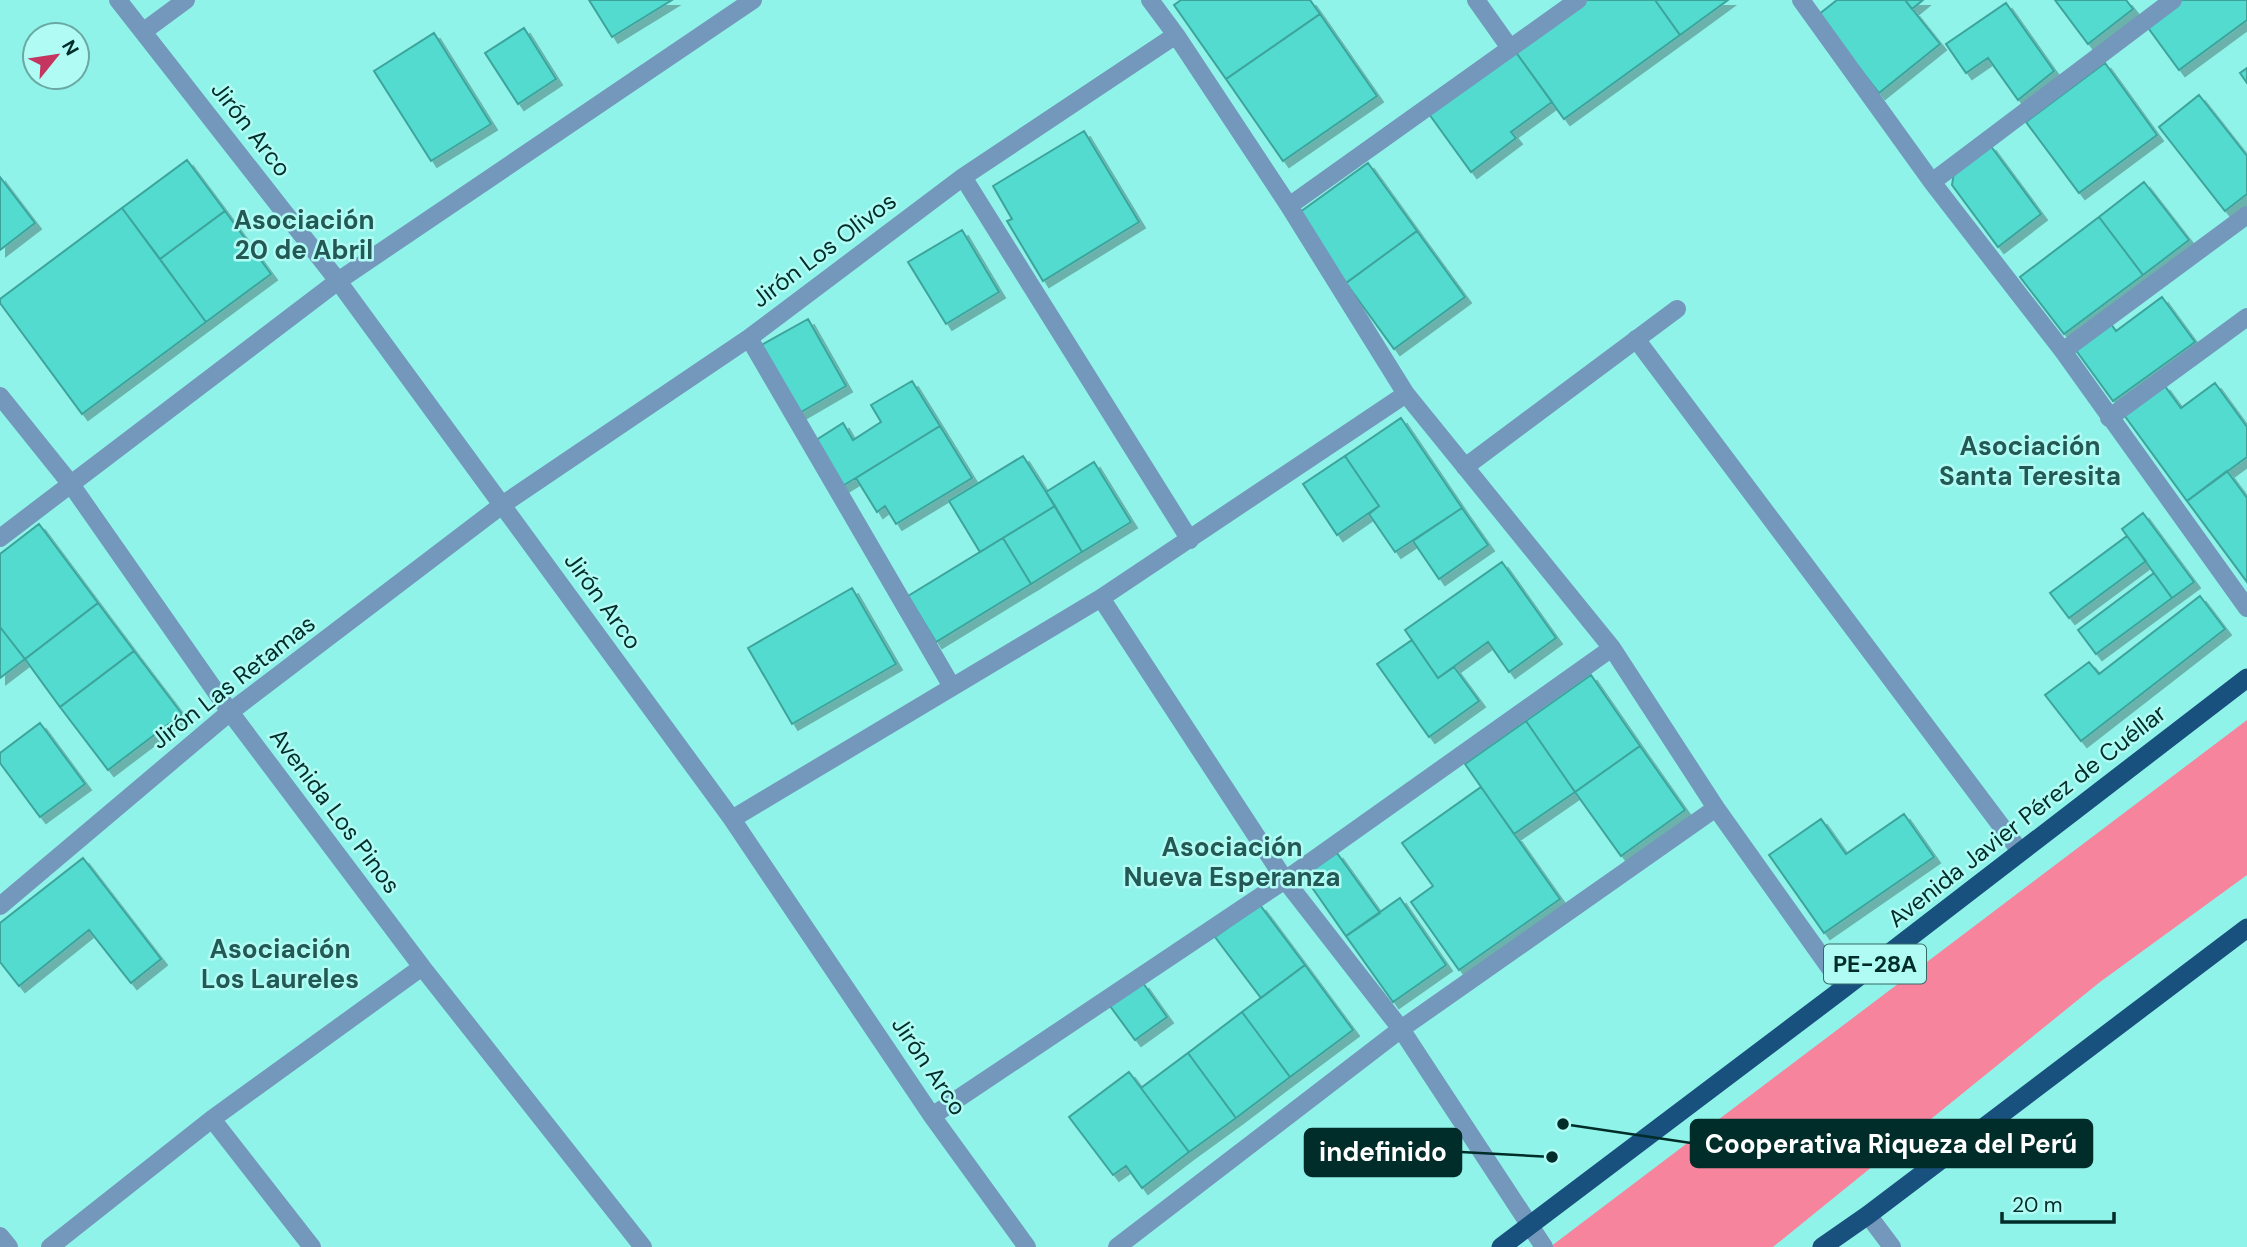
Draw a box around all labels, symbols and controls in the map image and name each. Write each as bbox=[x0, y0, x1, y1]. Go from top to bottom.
north arrow bbox=[21, 21, 91, 91]
text: N bbox=[56, 35, 85, 60]
street label: Jirón Arco bbox=[204, 75, 298, 183]
street label: Jirón Los Olivos bbox=[745, 185, 902, 314]
district label: Asociación 20 de Abril bbox=[233, 203, 375, 267]
district label: Asociación Santa Teresita bbox=[1939, 429, 2121, 493]
street label: Jirón Arco bbox=[558, 546, 649, 655]
street label: Jirón Las Retamas bbox=[144, 608, 321, 756]
street label: Avenida Javier Pérez de Cuéllar bbox=[1881, 697, 2172, 934]
street label: Avenida Los Pinos bbox=[263, 722, 408, 899]
district label: Asociación Nueva Esperanza bbox=[1124, 830, 1340, 894]
district label: Asociación Los Laureles bbox=[201, 932, 359, 996]
road number: PE-28A bbox=[1824, 945, 1926, 984]
street label: Jirón Arco bbox=[885, 1010, 974, 1121]
callout: Cooperativa Riqueza del Perú bbox=[1691, 1120, 2092, 1167]
text: Cooperativa Riqueza del Perú bbox=[1705, 1127, 2077, 1161]
callout: indefinido bbox=[1305, 1129, 1461, 1176]
text: indefinido bbox=[1319, 1135, 1447, 1169]
scale bar bbox=[2002, 1180, 2114, 1224]
text: 20 m bbox=[2012, 1191, 2063, 1219]

